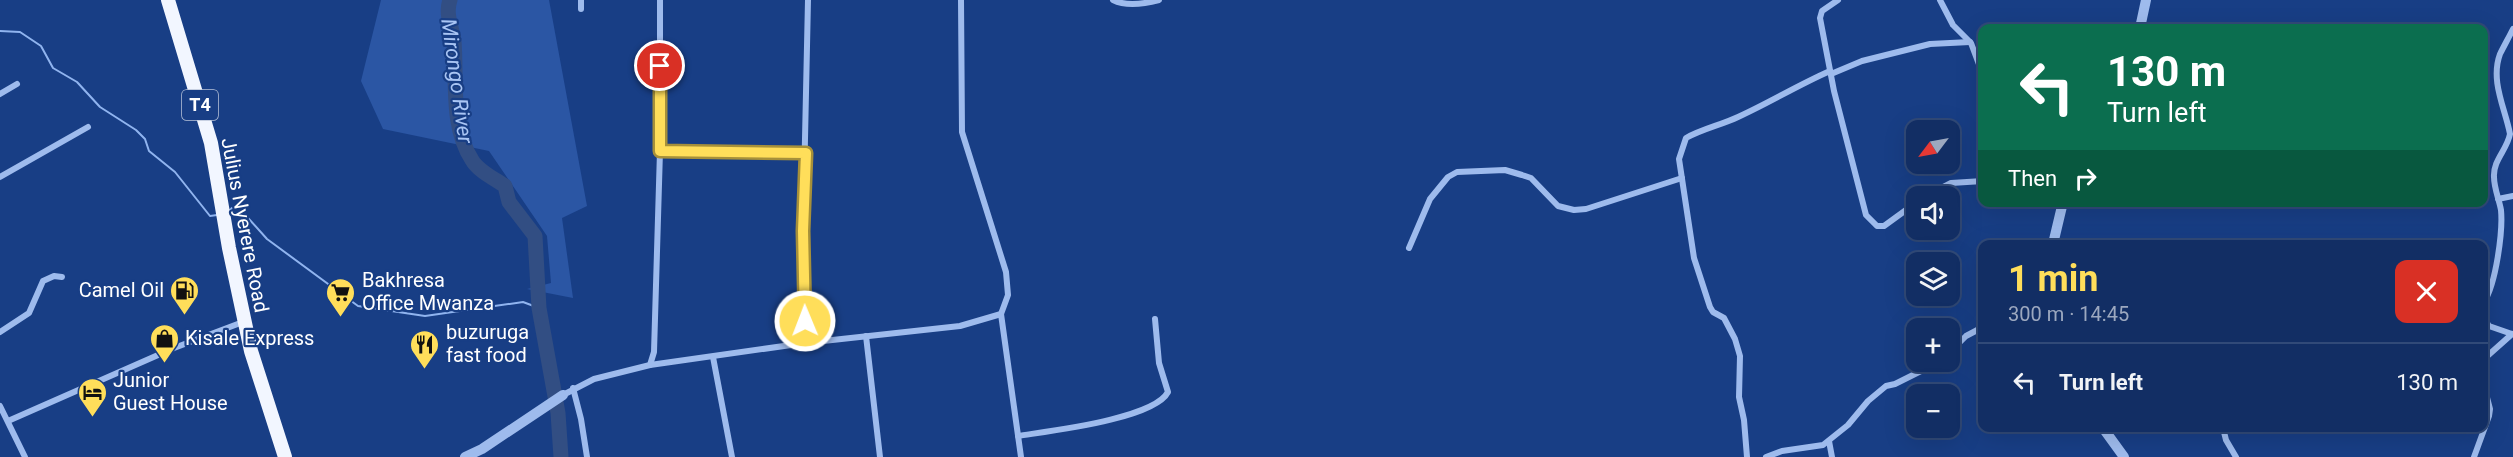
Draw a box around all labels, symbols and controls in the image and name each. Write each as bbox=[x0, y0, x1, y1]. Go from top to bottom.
water label: Mirongo River bbox=[436, 17, 478, 146]
pin bbox=[634, 40, 685, 91]
text: 130 m bbox=[2107, 47, 2226, 96]
icon: left bbox=[2008, 48, 2086, 126]
icon: arrive bbox=[643, 49, 676, 82]
road number: T4 bbox=[182, 90, 218, 120]
text: Turn left bbox=[2107, 97, 2207, 129]
north arrow bbox=[1906, 120, 1960, 174]
map controls bbox=[1906, 120, 1960, 438]
street label: Julius Nyerere Road bbox=[216, 136, 274, 314]
icon: right bbox=[2069, 162, 2102, 195]
text: Then bbox=[2008, 166, 2057, 191]
button: sound bbox=[1906, 186, 1960, 240]
button: layers bbox=[1906, 252, 1960, 306]
text: 1 min bbox=[2008, 258, 2099, 300]
button: close bbox=[2395, 260, 2458, 323]
place label: Bakhresa Office Mwanza bbox=[362, 268, 494, 315]
fuel station icon: Camel Oil bbox=[169, 274, 201, 316]
supermarket icon: Bakhresa Office Mwanza bbox=[325, 276, 357, 318]
place label: Camel Oil bbox=[79, 278, 164, 302]
position arrow bbox=[773, 289, 837, 353]
text: 300 m · 14:45 bbox=[2008, 302, 2129, 326]
button: + bbox=[1906, 318, 1960, 372]
place label: buzuruga fast food bbox=[446, 320, 529, 367]
shop icon: Kisale Express bbox=[148, 322, 180, 364]
place label: Kisale Express bbox=[185, 326, 314, 350]
restaurant icon: buzuruga fast food bbox=[409, 328, 441, 370]
icon: left bbox=[2008, 366, 2041, 399]
place label: Junior Guest House bbox=[113, 368, 228, 415]
text: Turn left bbox=[2059, 370, 2143, 395]
text: 130 m bbox=[2396, 370, 2458, 395]
hotel icon: Junior Guest House bbox=[76, 376, 108, 418]
button: − bbox=[1906, 384, 1960, 438]

